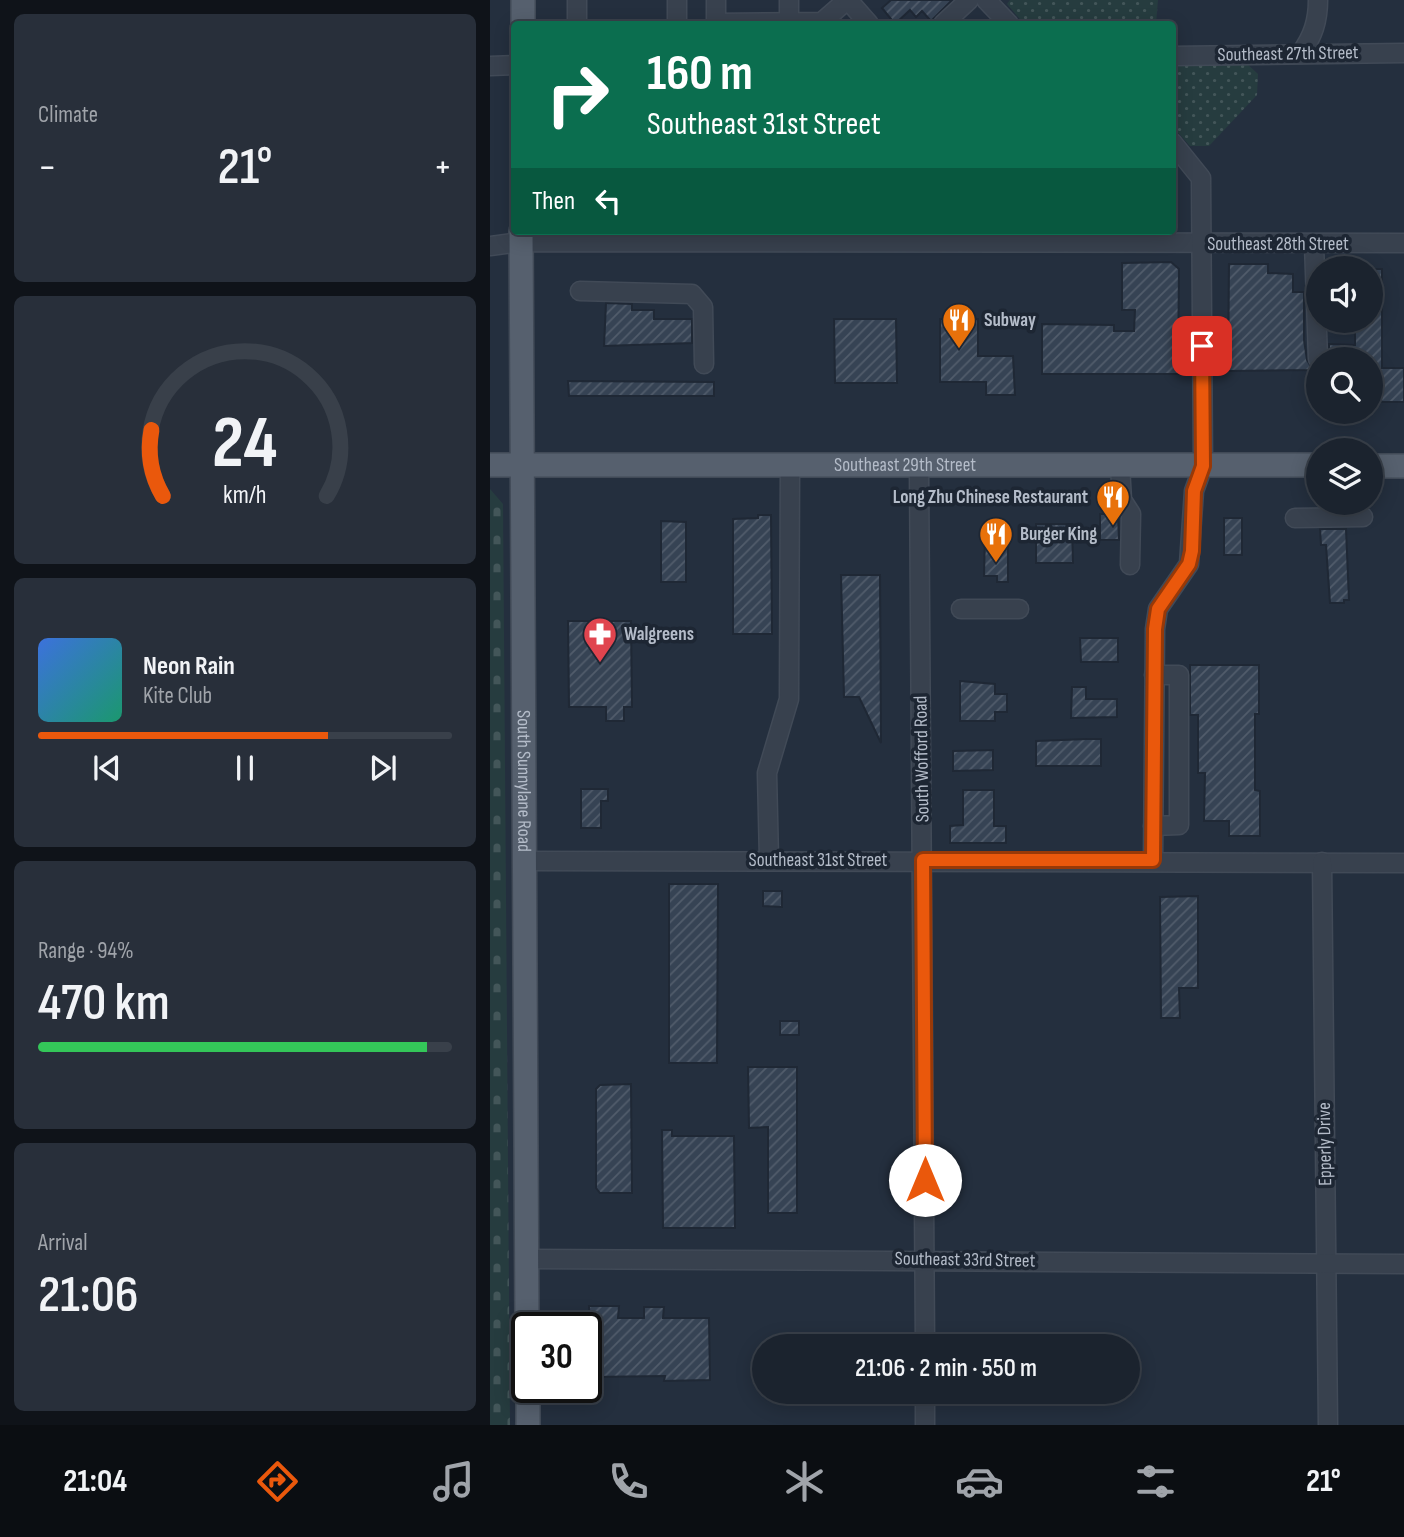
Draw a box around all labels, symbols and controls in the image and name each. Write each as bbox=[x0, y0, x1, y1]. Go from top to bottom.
street label: Southeast 27th Street bbox=[1217, 41, 1359, 67]
text: 160 m bbox=[647, 45, 753, 104]
icon: right bbox=[532, 49, 623, 140]
text: Climate bbox=[38, 101, 98, 129]
text: Southeast 31st Street bbox=[647, 105, 881, 144]
text: 21° bbox=[218, 136, 272, 199]
text: − bbox=[38, 145, 57, 190]
text: + bbox=[433, 145, 452, 190]
icon: left bbox=[589, 182, 627, 220]
text: Then bbox=[532, 186, 575, 217]
street label: Southeast 28th Street bbox=[1207, 233, 1349, 256]
map controls bbox=[1306, 256, 1383, 515]
button: sound bbox=[1306, 256, 1383, 333]
restaurant icon: Subway bbox=[940, 301, 978, 350]
place label: Subway bbox=[984, 309, 1036, 332]
pin bbox=[1172, 316, 1232, 376]
icon: arrive bbox=[1183, 327, 1221, 365]
button: search bbox=[1306, 347, 1383, 424]
text: 24 bbox=[212, 401, 278, 489]
button: layers bbox=[1306, 438, 1383, 515]
street label: Southeast 29th Street bbox=[834, 454, 976, 477]
restaurant icon: Long Zhu Chinese Restaurant bbox=[1094, 478, 1132, 527]
text: km/h bbox=[223, 480, 267, 511]
place label: Long Zhu Chinese Restaurant bbox=[893, 486, 1088, 509]
restaurant icon: Burger King bbox=[977, 515, 1015, 564]
place label: Burger King bbox=[1020, 523, 1097, 546]
pharmacy icon: Walgreens bbox=[581, 615, 619, 664]
place label: Walgreens bbox=[624, 623, 694, 646]
text: Neon Rain bbox=[143, 651, 235, 682]
text: Kite Club bbox=[143, 682, 212, 710]
street label: South Wofford Road bbox=[909, 695, 935, 823]
street label: South Sunnylane Road bbox=[512, 710, 536, 852]
icon: previous bbox=[88, 749, 126, 787]
icon: pause bbox=[226, 749, 264, 787]
icon: next bbox=[364, 749, 402, 787]
street label: Southeast 31st Street bbox=[749, 849, 888, 872]
text: Range · 94% bbox=[38, 937, 134, 965]
text: 470 km bbox=[38, 972, 170, 1035]
street label: Epperly Drive bbox=[1313, 1102, 1337, 1186]
position arrow bbox=[888, 1143, 962, 1217]
text: Arrival bbox=[38, 1229, 87, 1257]
street label: Southeast 33rd Street bbox=[895, 1247, 1036, 1273]
text: 21:06 bbox=[38, 1264, 138, 1327]
speed limit sign: 30 bbox=[511, 1312, 602, 1403]
text: 21:06 · 2 min · 550 m bbox=[855, 1353, 1037, 1384]
icon: directions bbox=[253, 1457, 302, 1506]
icon: music bbox=[429, 1457, 478, 1506]
icon: phone bbox=[604, 1457, 653, 1506]
icon: climate bbox=[780, 1457, 829, 1506]
icon: car bbox=[955, 1457, 1004, 1506]
icon: filters bbox=[1131, 1457, 1180, 1506]
text: 21:04 bbox=[63, 1462, 127, 1501]
text: 21° bbox=[1306, 1462, 1341, 1501]

